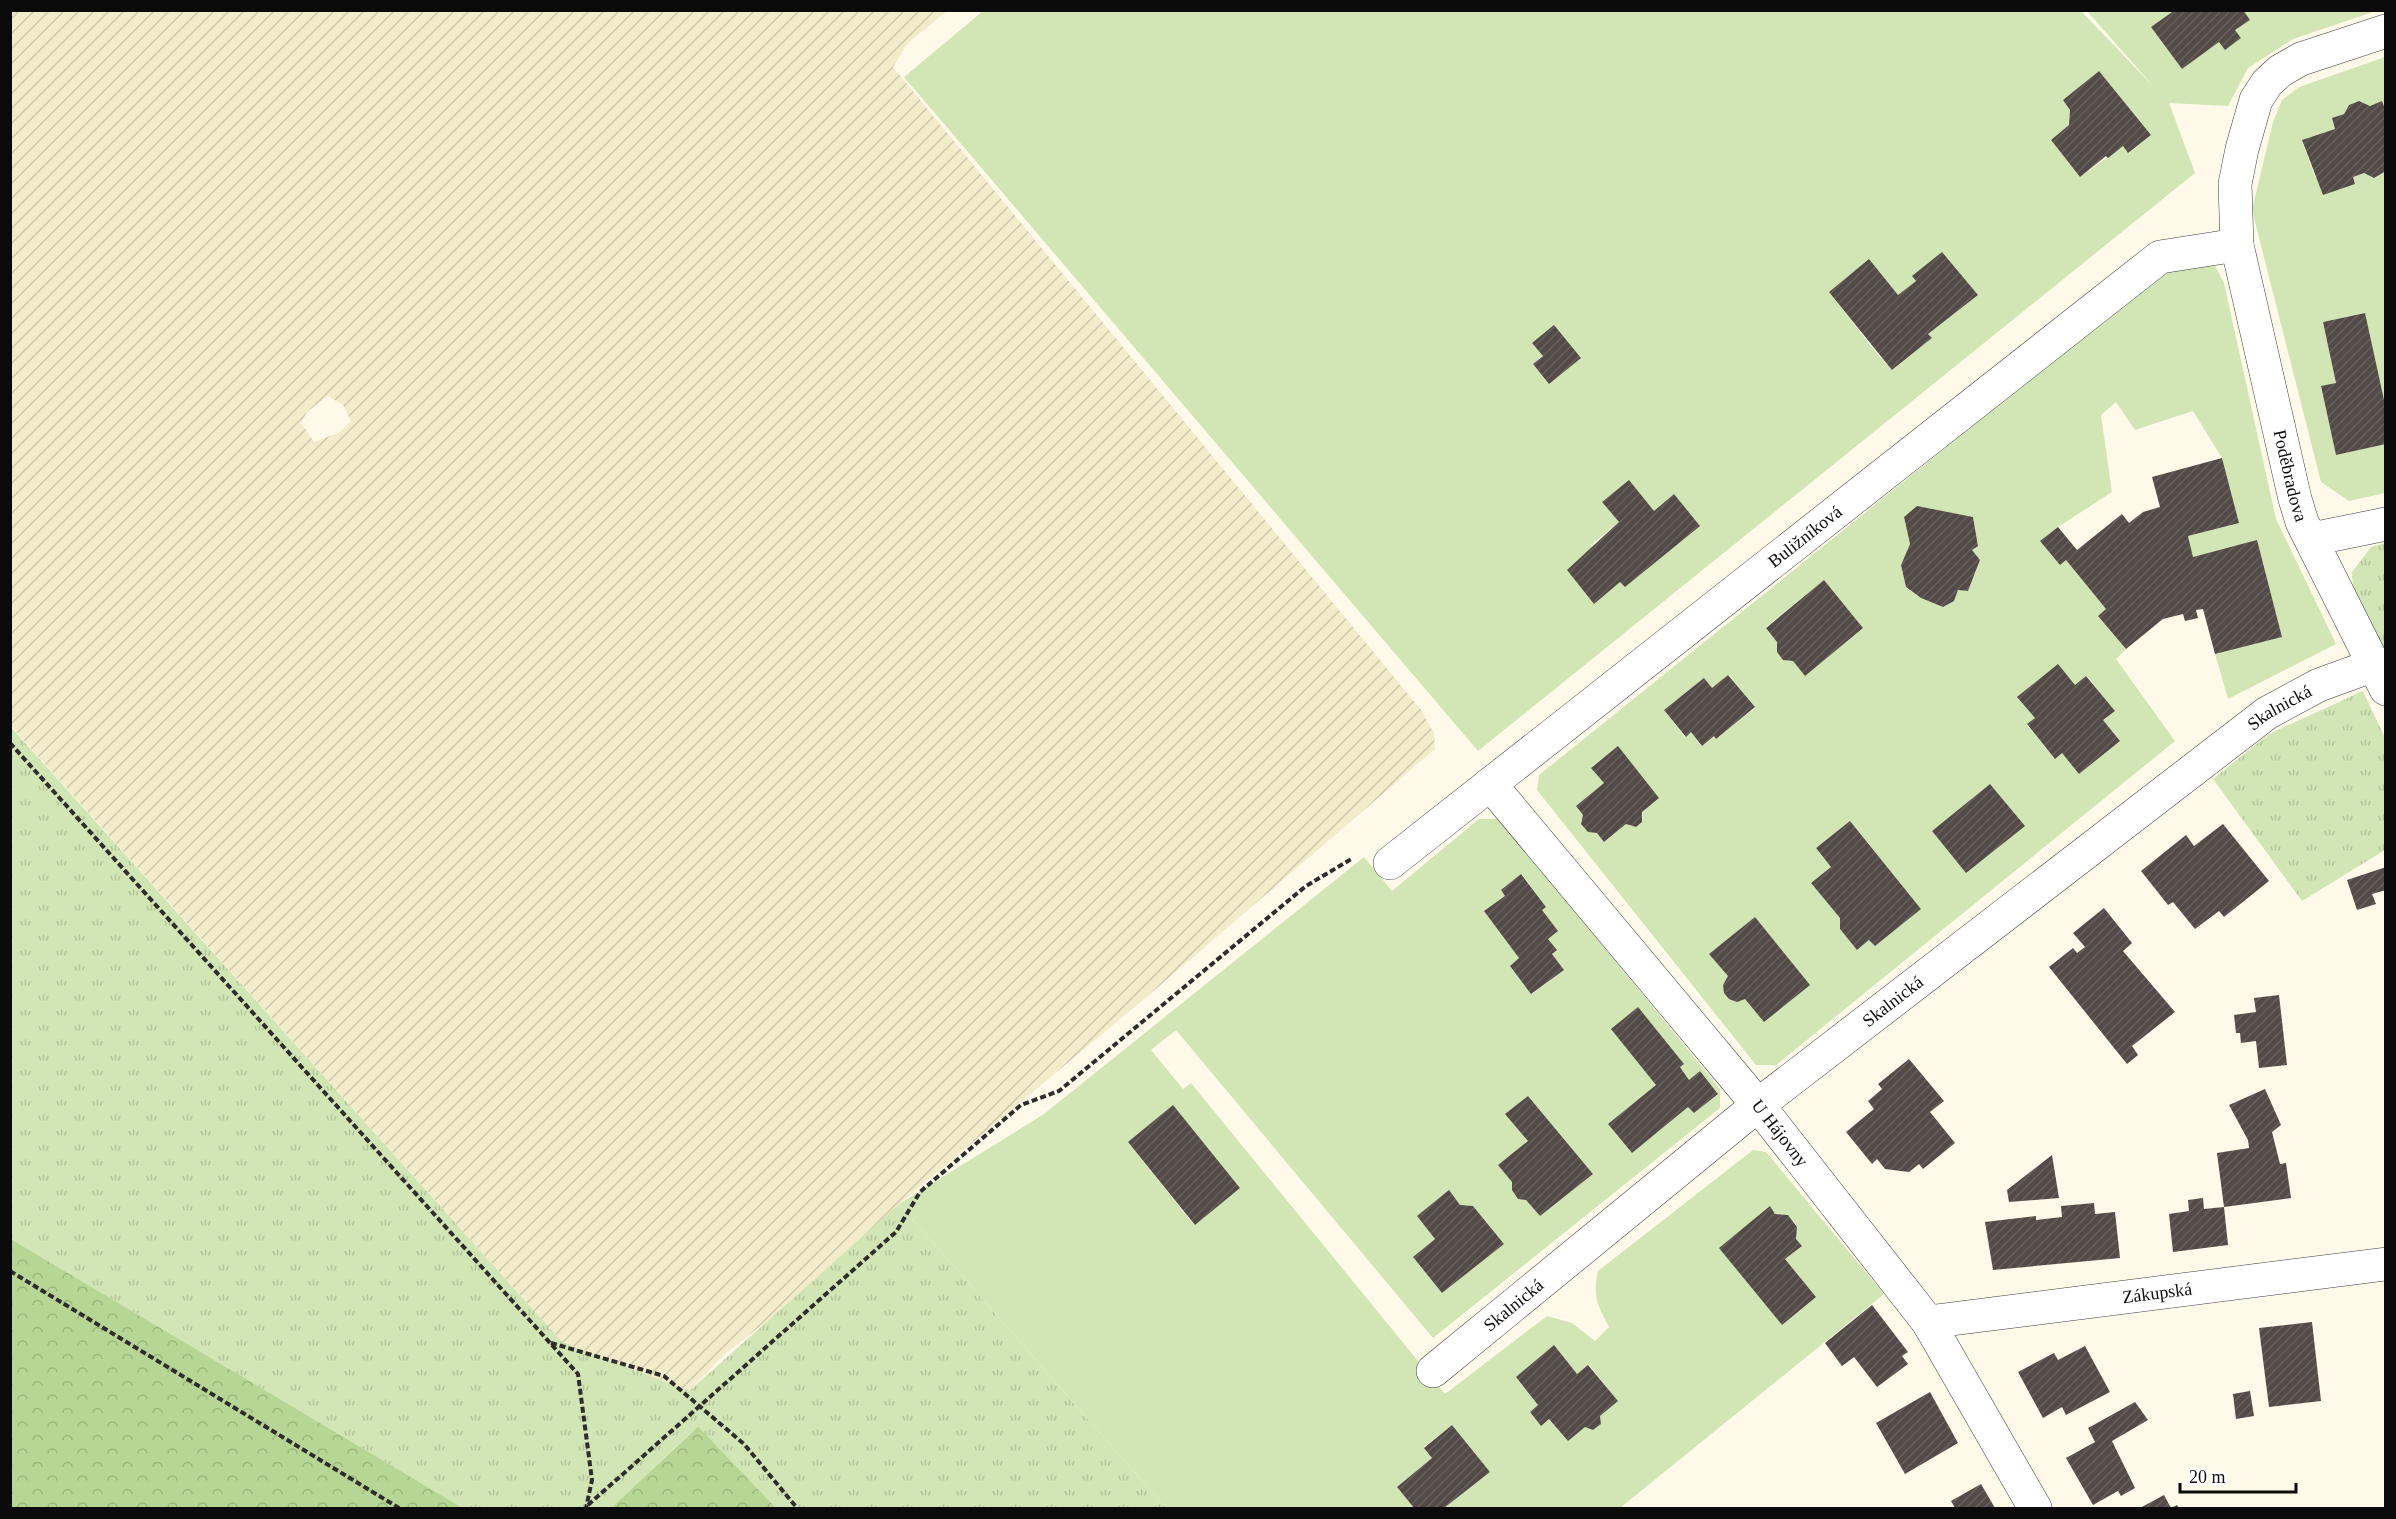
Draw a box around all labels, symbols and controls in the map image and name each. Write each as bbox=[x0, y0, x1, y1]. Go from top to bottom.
street label: Poděbradova bbox=[2269, 428, 2311, 524]
street label: Buližníková bbox=[1764, 501, 1846, 572]
street label: Skalnická bbox=[2244, 681, 2315, 734]
street label: Skalnická bbox=[1858, 972, 1927, 1031]
street label: U Hájovny bbox=[1748, 1096, 1812, 1171]
street label: Skalnická bbox=[1480, 1275, 1547, 1335]
street label: Zákupská bbox=[2121, 1279, 2193, 1307]
scale bar bbox=[2180, 1456, 2296, 1494]
text: 20 m bbox=[2189, 1467, 2226, 1487]

